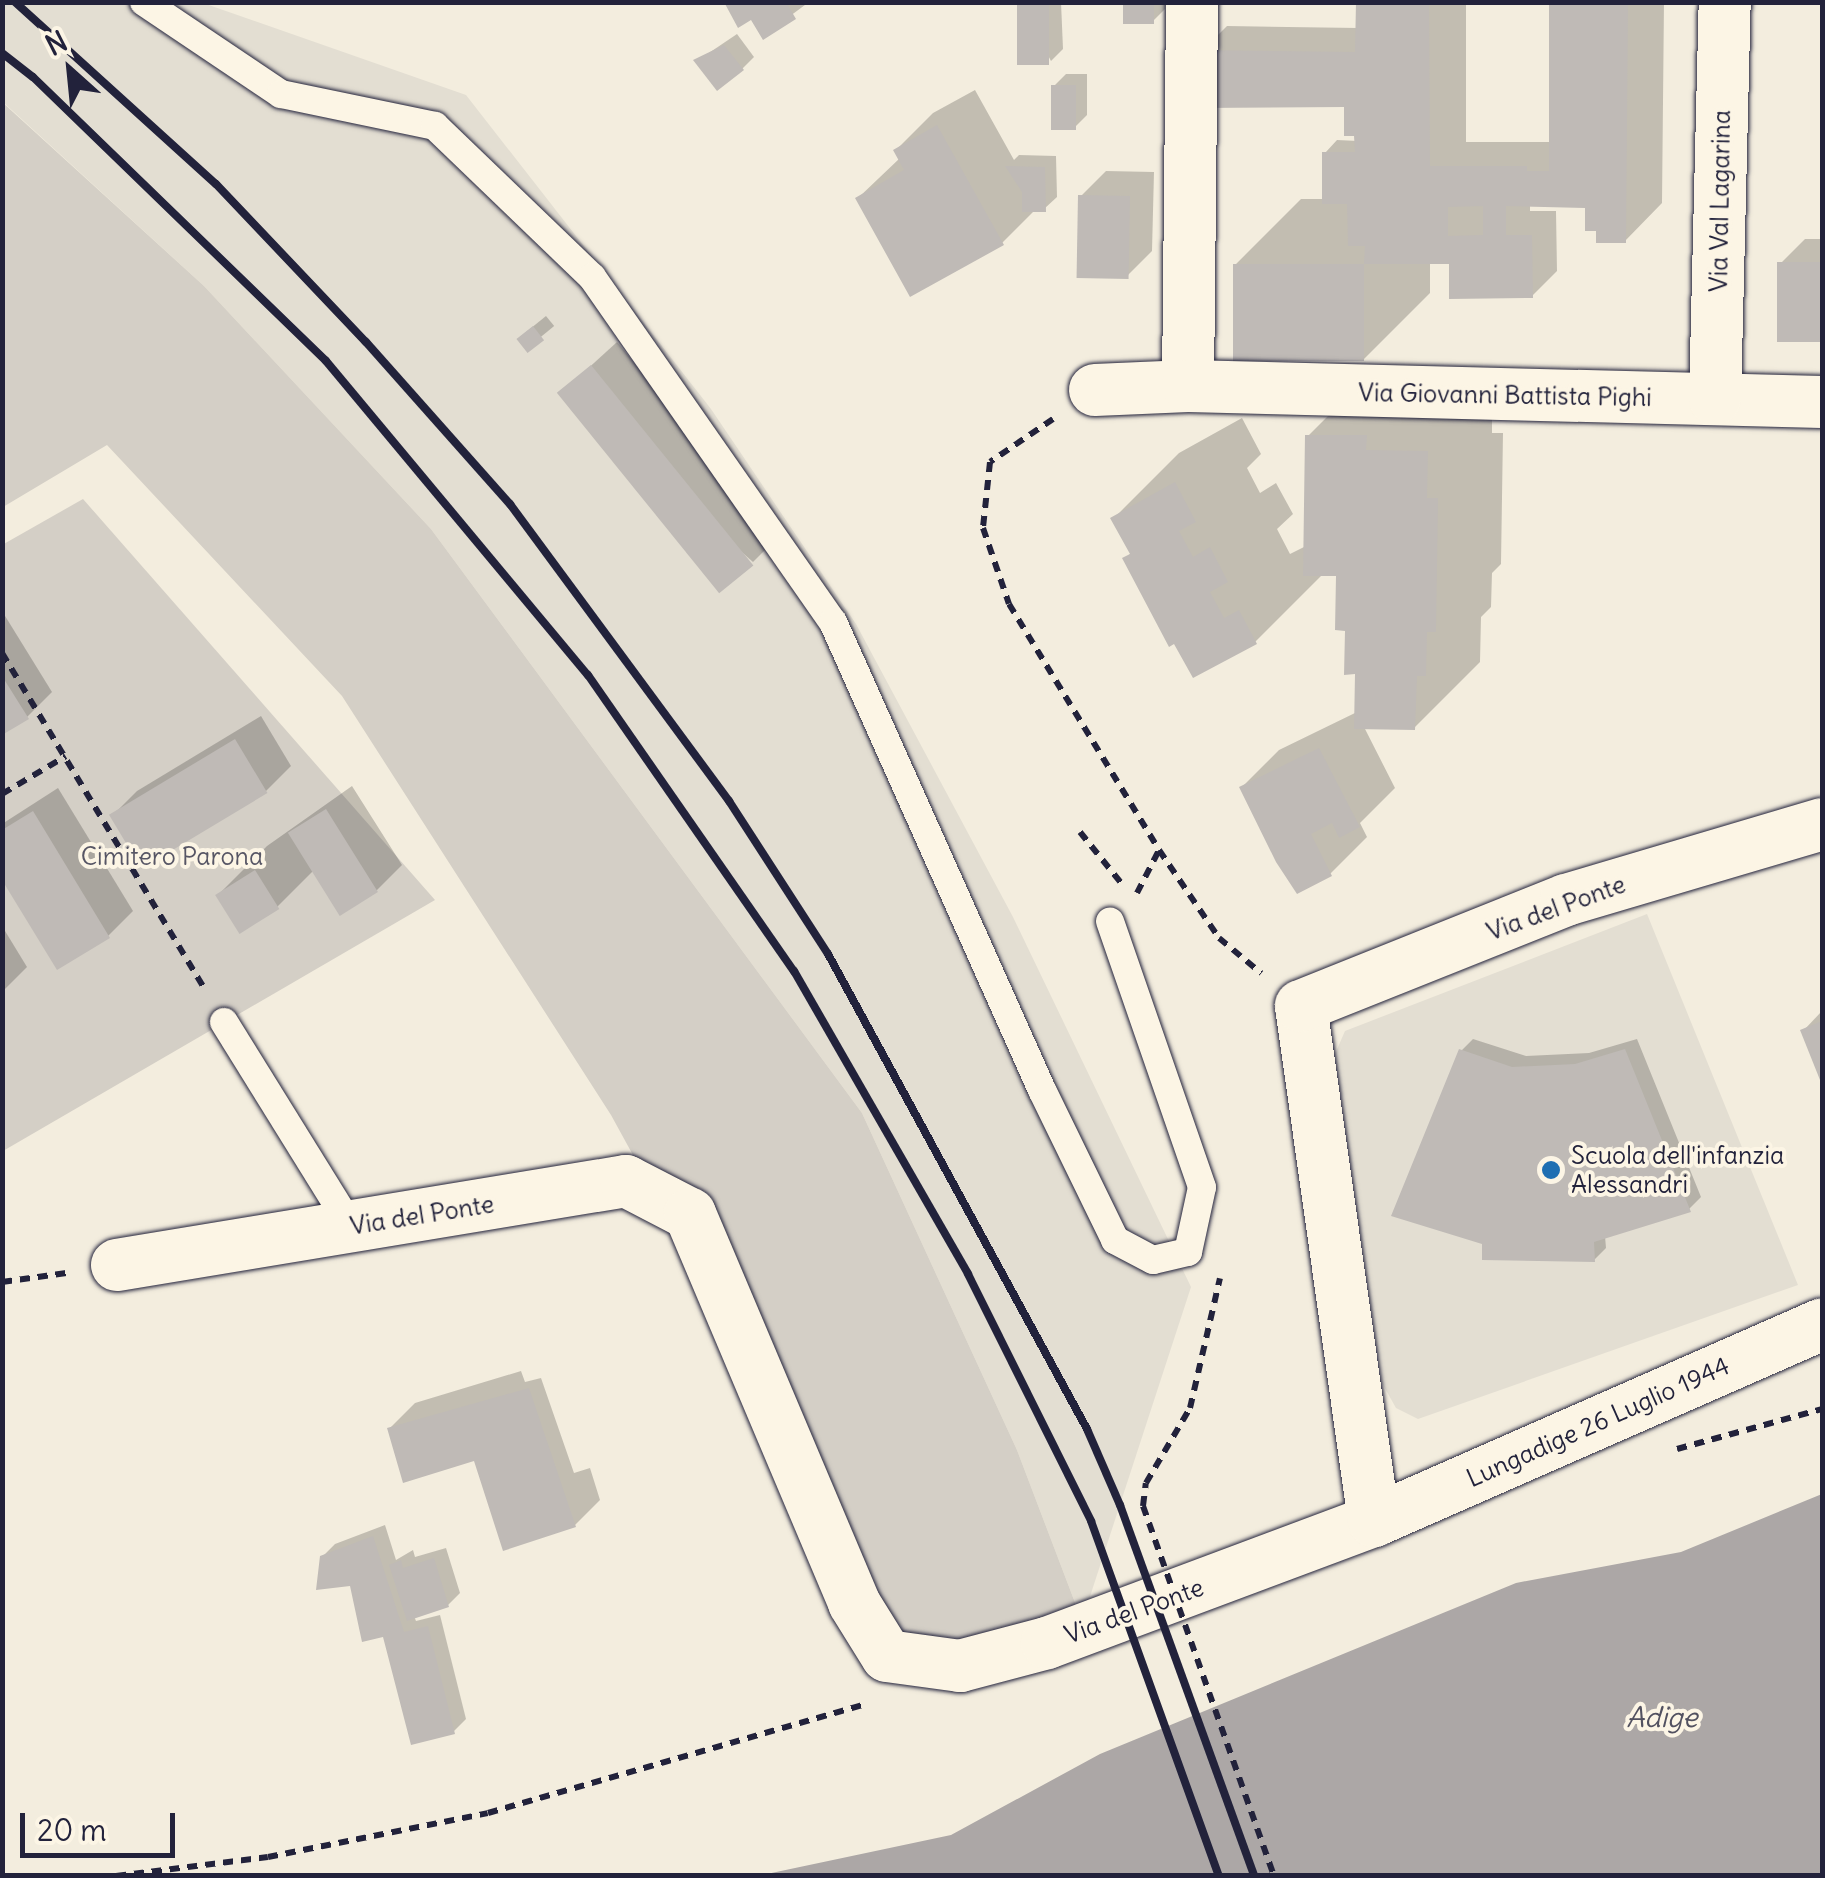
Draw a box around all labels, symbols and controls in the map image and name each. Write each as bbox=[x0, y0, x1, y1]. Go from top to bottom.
north arrow bbox=[20, 20, 120, 120]
text: N bbox=[40, 23, 73, 64]
street label: Via Val Lagarina bbox=[1703, 110, 1737, 292]
street label: Via Giovanni Battista Pighi bbox=[1358, 377, 1652, 413]
park label: Cimitero Parona bbox=[81, 841, 263, 871]
street label: Via del Ponte bbox=[1483, 869, 1629, 947]
place label: Scuola dell'infanzia Alessandri bbox=[1571, 1141, 1784, 1200]
marker: Scuola dell'infanzia Alessandri bbox=[1540, 1159, 1562, 1181]
street label: Via del Ponte bbox=[348, 1189, 496, 1241]
street label: Lungadige 26 Luglio 1944 bbox=[1462, 1350, 1734, 1494]
street label: Via del Ponte bbox=[1061, 1572, 1207, 1650]
water label: Adige bbox=[1626, 1700, 1698, 1734]
scale bar bbox=[25, 1793, 180, 1855]
text: 20 m bbox=[37, 1811, 107, 1849]

